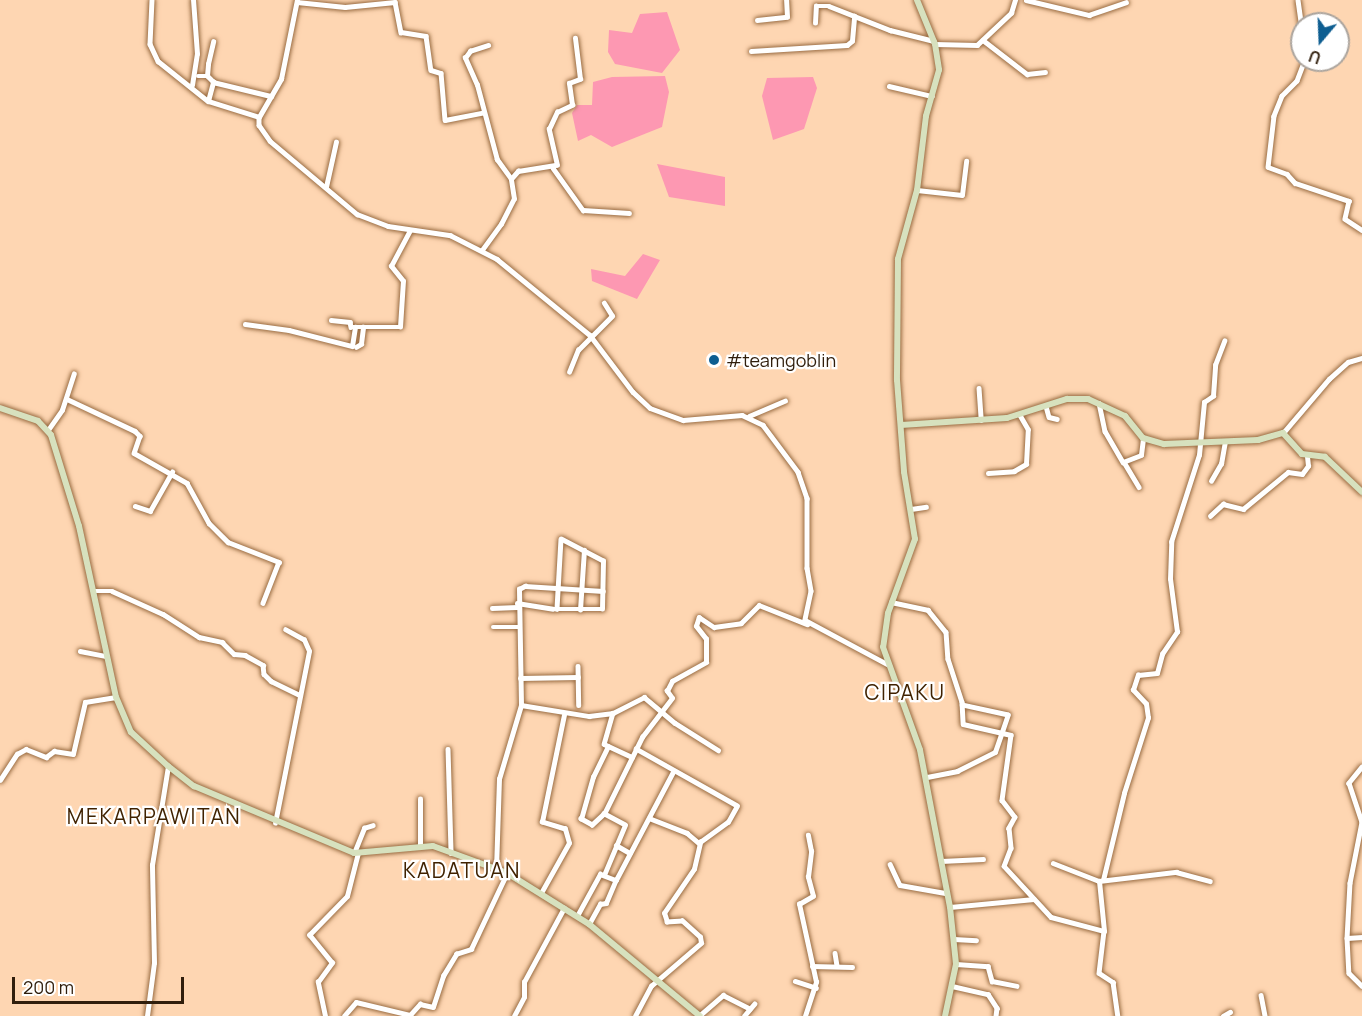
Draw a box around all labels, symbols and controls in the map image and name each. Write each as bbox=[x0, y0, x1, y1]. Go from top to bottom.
north arrow bbox=[1290, 12, 1350, 72]
text: U bbox=[1306, 45, 1324, 69]
place label: #teamgoblin bbox=[726, 349, 836, 371]
marker: #teamgoblin bbox=[707, 353, 721, 367]
district label: CIPAKU bbox=[864, 679, 946, 705]
district label: MEKARPAWITAN bbox=[67, 803, 241, 829]
district label: KADATUAN bbox=[403, 857, 521, 883]
scale bar bbox=[15, 965, 188, 1003]
text: 200 m bbox=[23, 975, 74, 999]

